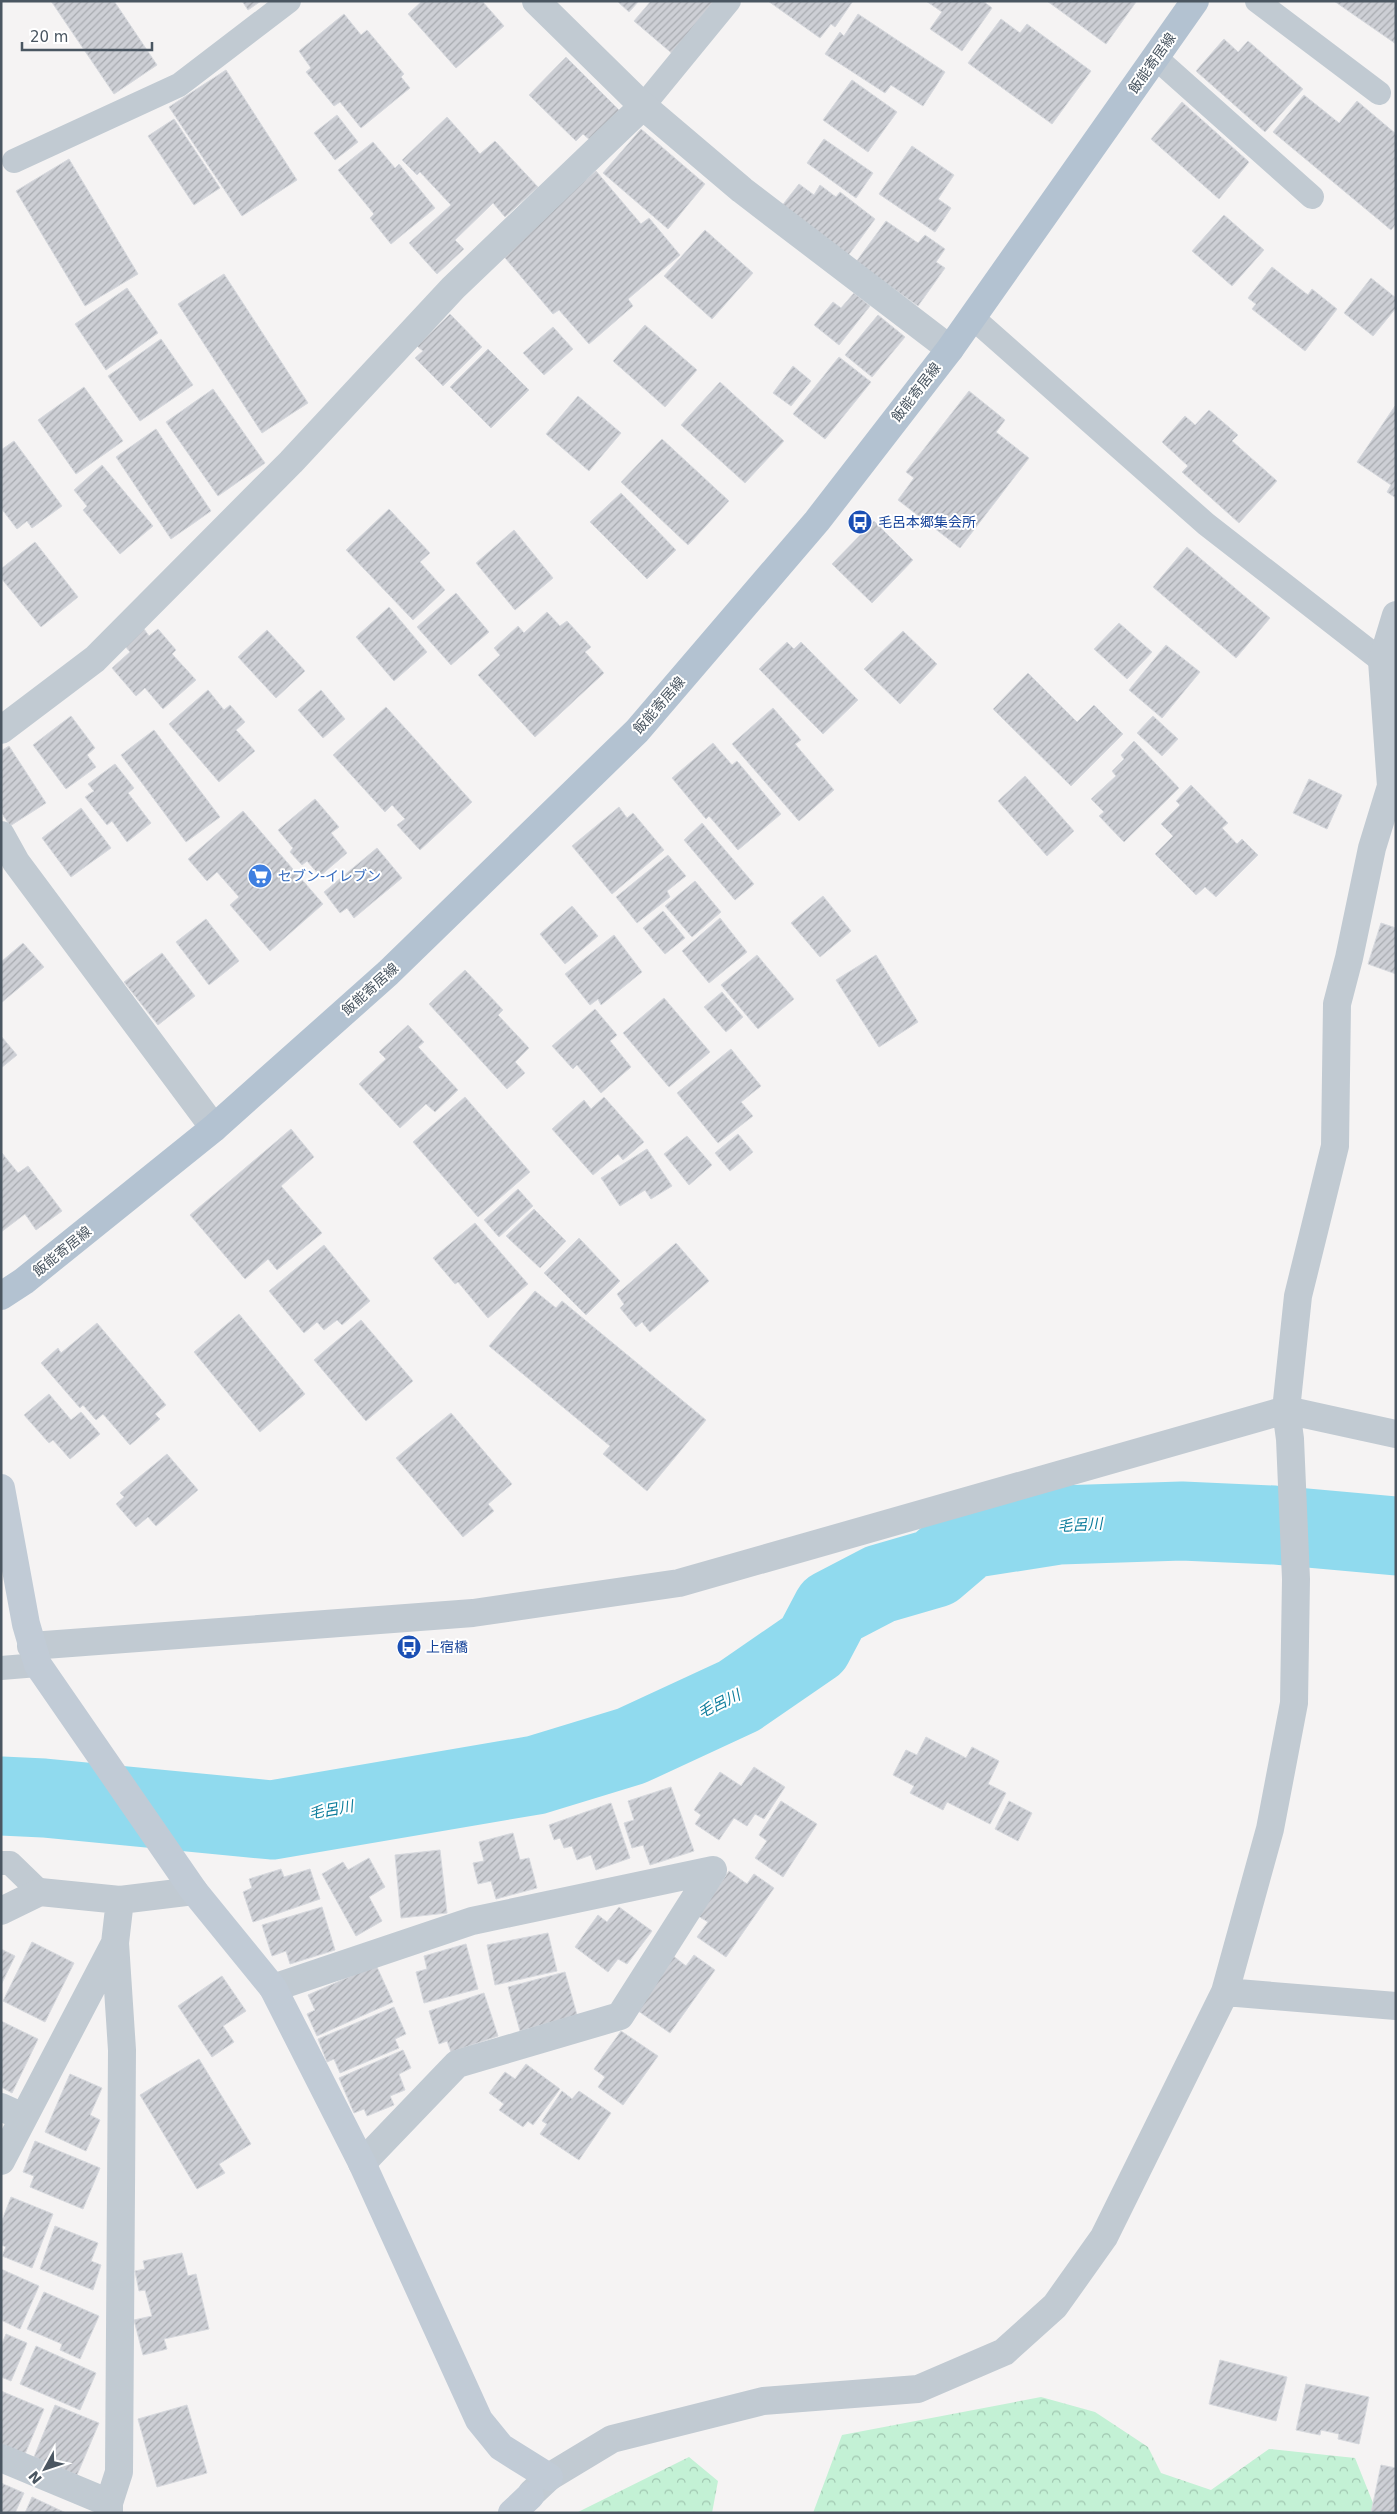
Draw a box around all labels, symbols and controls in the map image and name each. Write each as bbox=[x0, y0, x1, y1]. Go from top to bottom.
scale bar bbox=[22, 20, 152, 52]
text: 20 m bbox=[30, 28, 68, 46]
street label: 飯能寄居線 bbox=[1125, 30, 1179, 96]
street label: 飯能寄居線 bbox=[888, 359, 944, 425]
bus stop icon: 毛呂本郷集会所 bbox=[847, 509, 873, 535]
place label: 毛呂本郷集会所 bbox=[878, 514, 976, 530]
street label: 飯能寄居線 bbox=[630, 673, 688, 737]
supermarket icon: セブン-イレブン bbox=[247, 863, 273, 889]
place label: セブン-イレブン bbox=[278, 868, 381, 884]
street label: 飯能寄居線 bbox=[339, 960, 401, 1018]
street label: 飯能寄居線 bbox=[30, 1223, 94, 1279]
water label: 毛呂川 bbox=[1057, 1515, 1105, 1535]
bus stop icon: 上宿橋 bbox=[396, 1634, 422, 1660]
place label: 上宿橋 bbox=[426, 1639, 468, 1655]
water label: 毛呂川 bbox=[695, 1685, 745, 1722]
water label: 毛呂川 bbox=[307, 1797, 357, 1823]
north arrow bbox=[20, 2444, 70, 2494]
text: N bbox=[25, 2468, 45, 2487]

